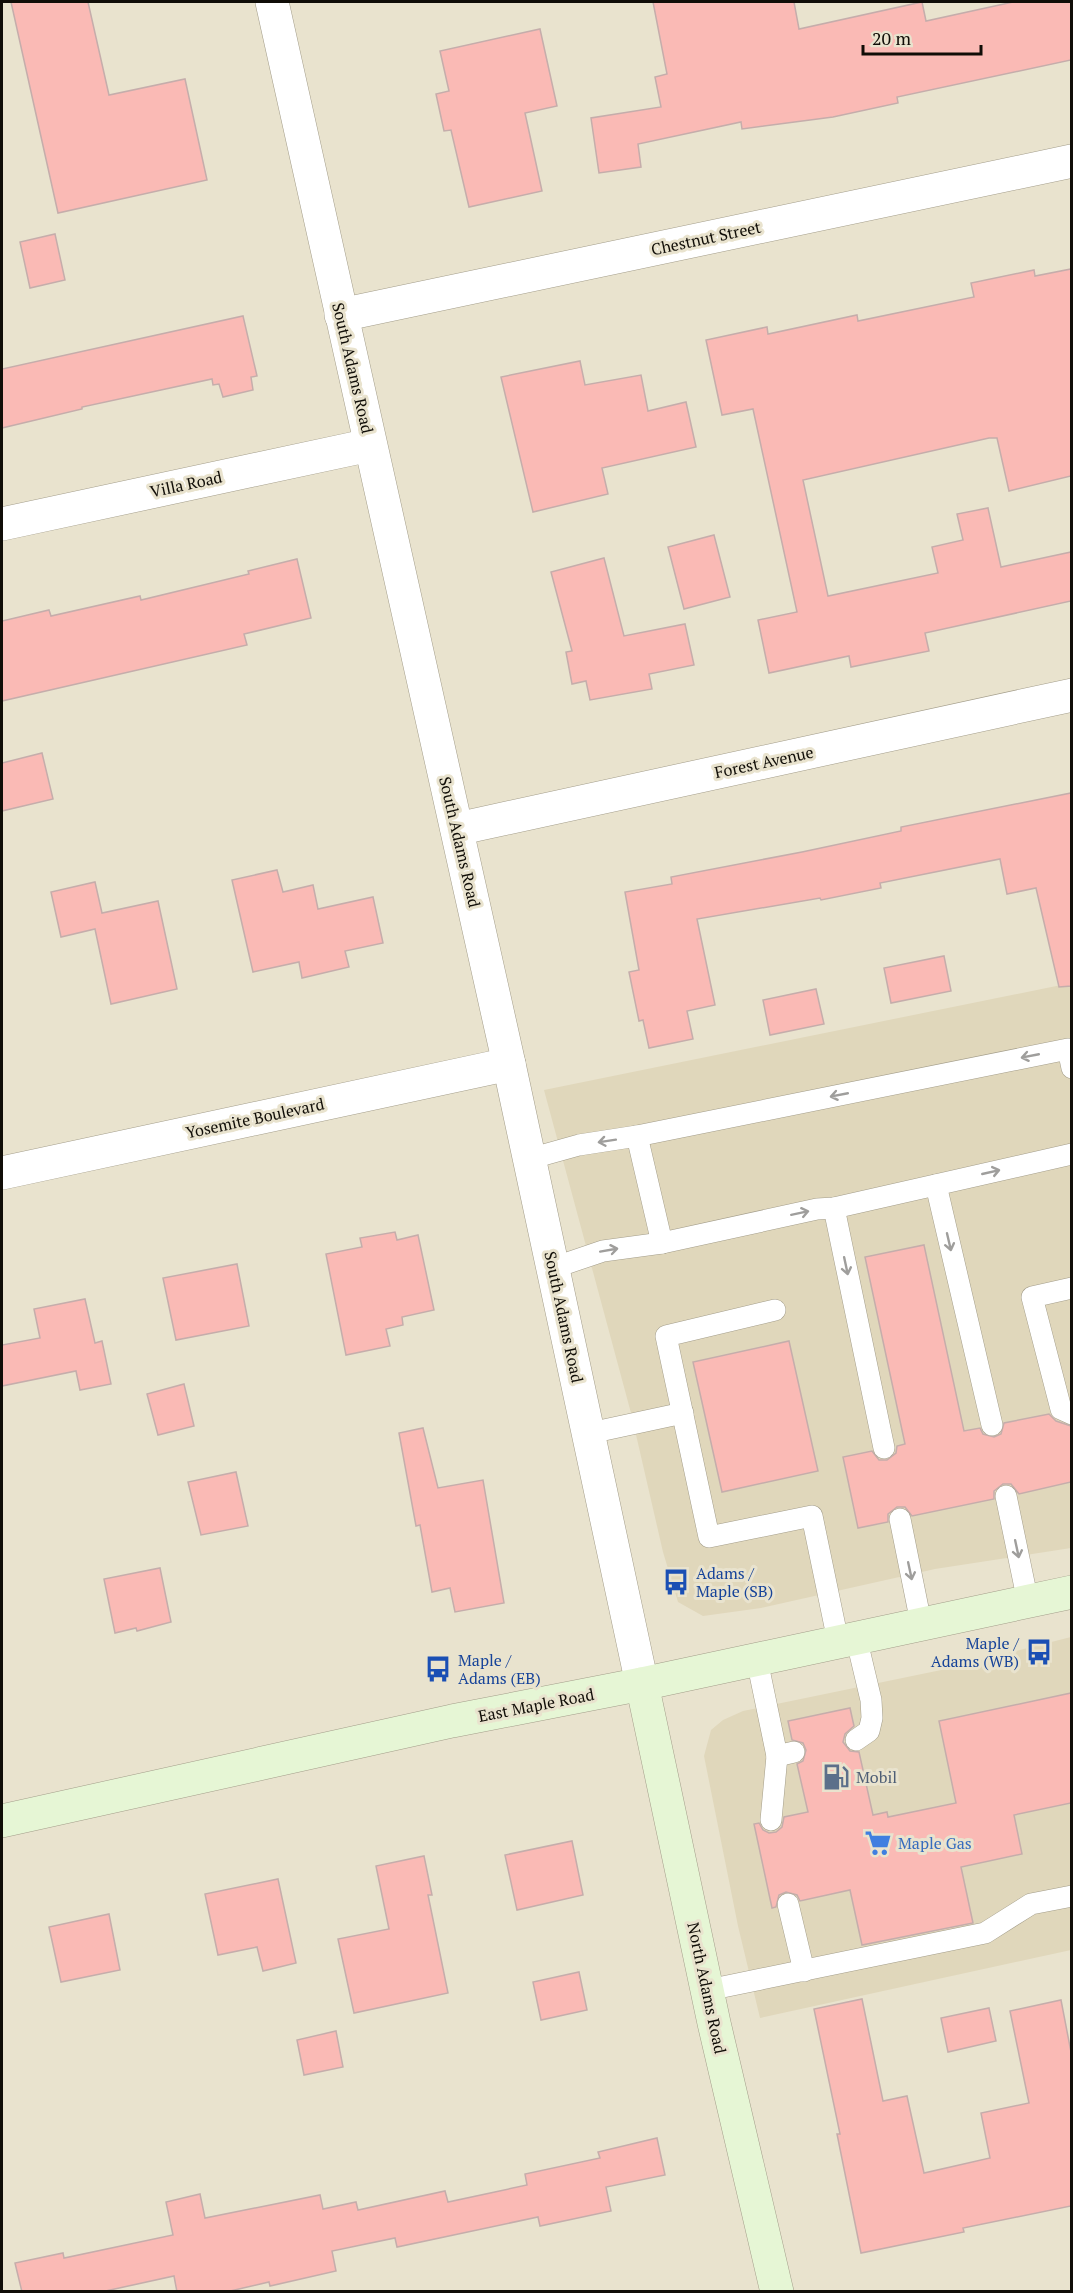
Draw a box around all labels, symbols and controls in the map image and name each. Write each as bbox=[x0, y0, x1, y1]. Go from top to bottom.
scale bar bbox=[863, 18, 982, 56]
text: 20 m bbox=[872, 26, 912, 50]
street label: Chestnut Street bbox=[649, 216, 763, 260]
street label: South Adams Road bbox=[327, 300, 379, 436]
street label: Villa Road bbox=[148, 466, 224, 502]
street label: Forest Avenue bbox=[713, 741, 815, 783]
street label: South Adams Road bbox=[434, 774, 486, 910]
one-way arrow bbox=[1021, 1051, 1040, 1062]
one-way arrow bbox=[830, 1090, 849, 1101]
street label: Yosemite Boulevard bbox=[184, 1093, 326, 1143]
one-way arrow bbox=[597, 1135, 617, 1146]
one-way arrow bbox=[981, 1166, 1000, 1178]
one-way arrow bbox=[790, 1207, 809, 1218]
one-way arrow bbox=[944, 1232, 956, 1251]
one-way arrow bbox=[598, 1244, 618, 1255]
street label: South Adams Road bbox=[539, 1249, 589, 1385]
one-way arrow bbox=[841, 1255, 852, 1275]
one-way arrow bbox=[1012, 1539, 1023, 1558]
one-way arrow bbox=[905, 1561, 917, 1580]
place label: Adams / Maple (SB) bbox=[696, 1562, 773, 1602]
bus stop icon: Adams / Maple (SB) bbox=[661, 1567, 691, 1597]
place label: Maple / Adams (WB) bbox=[931, 1632, 1019, 1672]
bus stop icon: Maple / Adams (WB) bbox=[1024, 1637, 1054, 1667]
place label: Maple / Adams (EB) bbox=[458, 1649, 541, 1689]
bus stop icon: Maple / Adams (EB) bbox=[423, 1654, 453, 1684]
street label: East Maple Road bbox=[476, 1683, 596, 1727]
fuel station icon: Mobil bbox=[821, 1762, 851, 1792]
place label: Mobil bbox=[856, 1766, 897, 1788]
supermarket icon: Maple Gas bbox=[863, 1828, 893, 1858]
place label: Maple Gas bbox=[898, 1832, 972, 1854]
street label: North Adams Road bbox=[682, 1920, 732, 2056]

